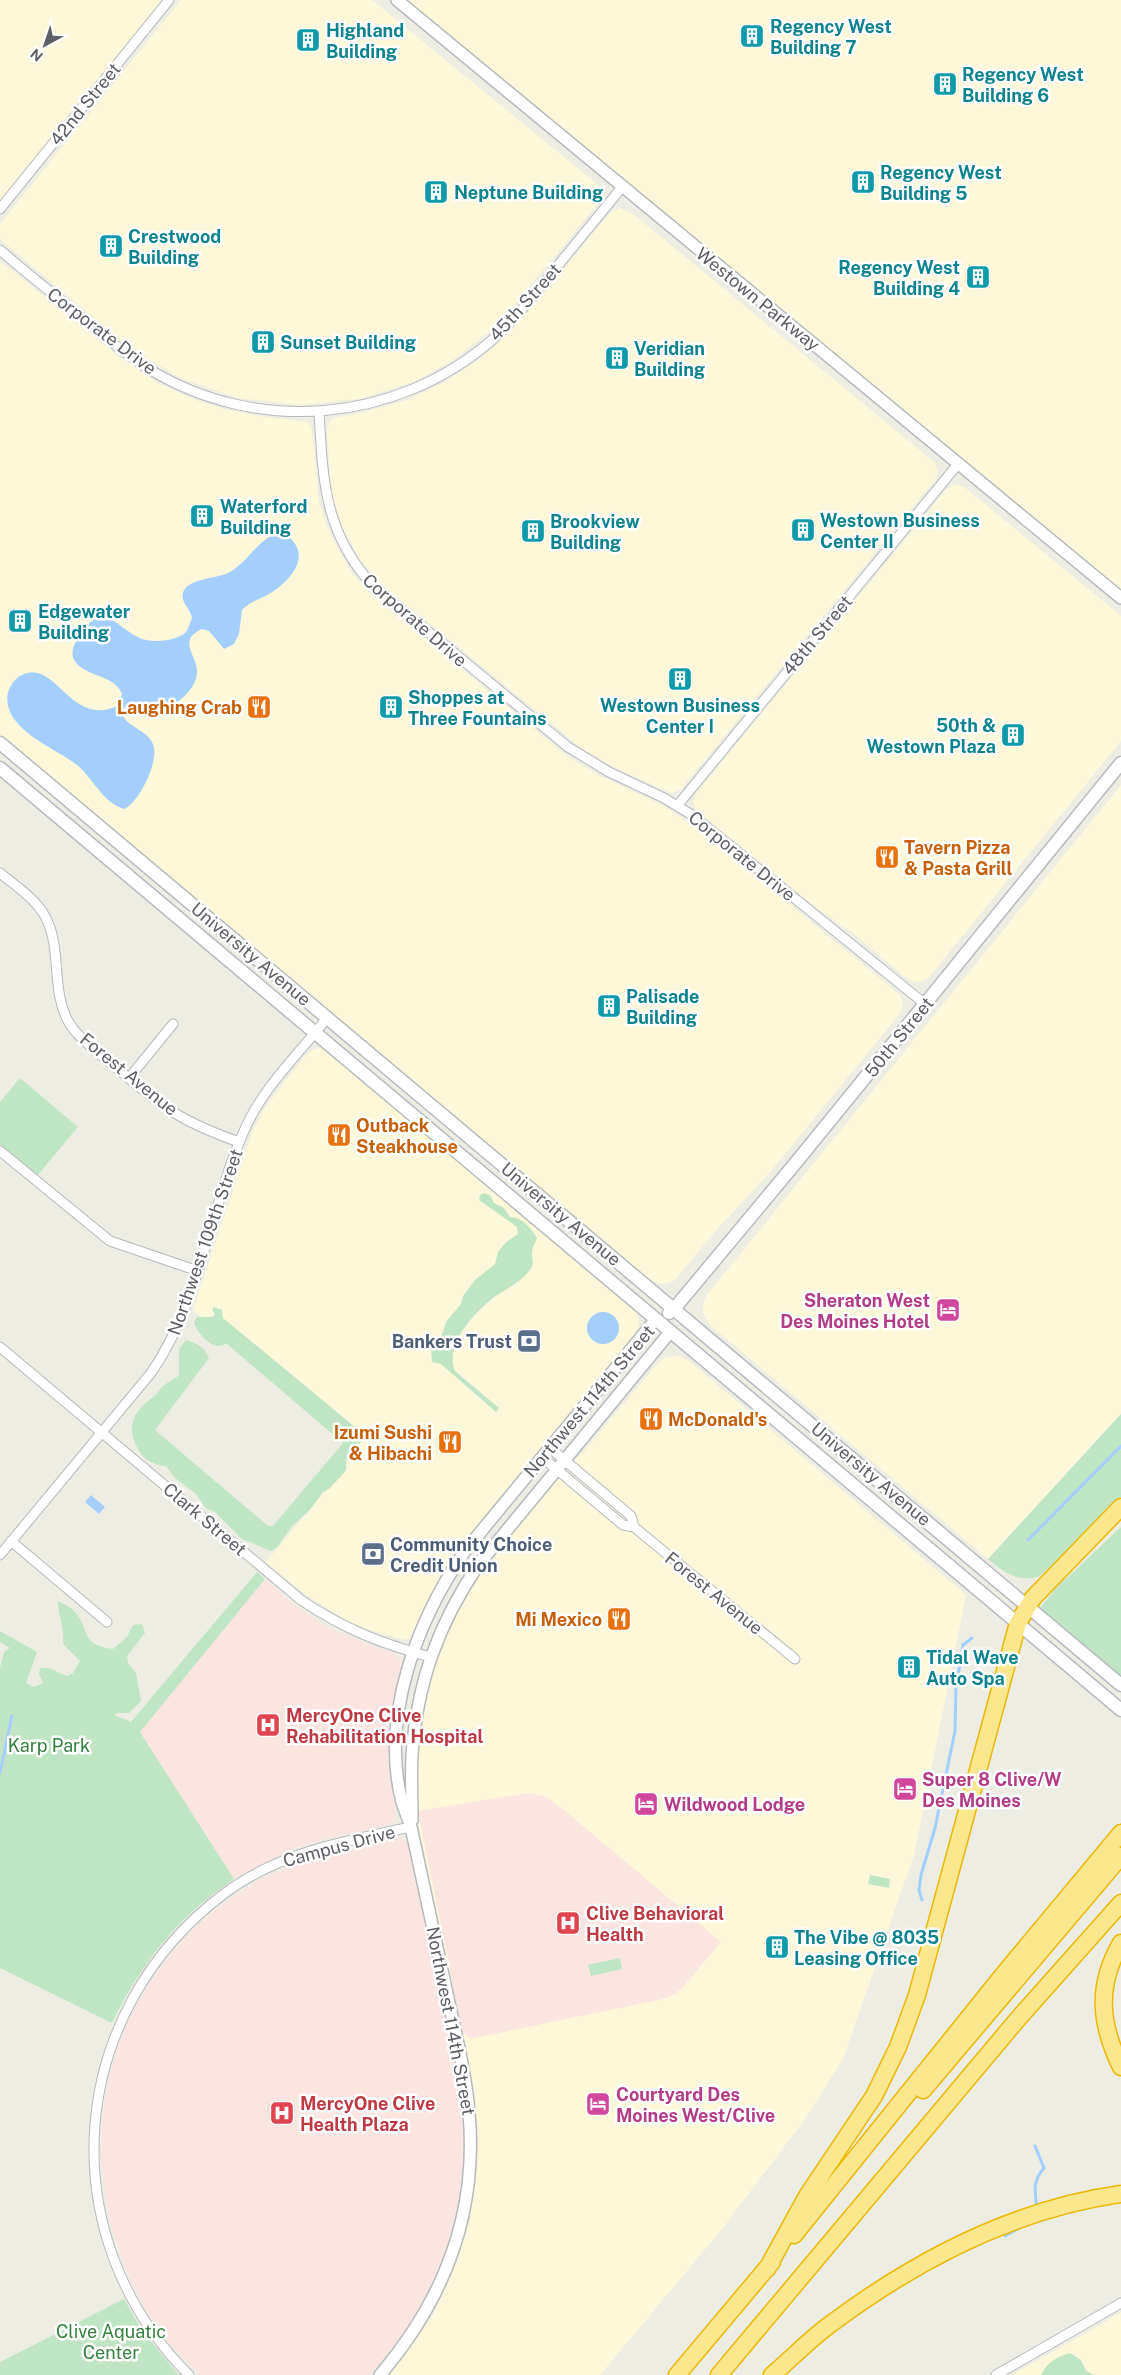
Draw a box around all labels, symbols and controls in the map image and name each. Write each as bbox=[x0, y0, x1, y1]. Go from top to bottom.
place label: Regency West Building 7 bbox=[770, 16, 892, 58]
north arrow bbox=[20, 20, 70, 70]
place label: Highland Building bbox=[326, 20, 404, 62]
building icon: Regency West Building 7 bbox=[739, 23, 765, 49]
building icon: Highland Building bbox=[295, 27, 321, 53]
text: N bbox=[27, 45, 46, 65]
street label: 42nd Street bbox=[45, 58, 125, 150]
place label: Regency West Building 6 bbox=[962, 64, 1084, 106]
building icon: Regency West Building 6 bbox=[932, 71, 958, 97]
place label: Regency West Building 5 bbox=[880, 162, 1002, 204]
building icon: Regency West Building 5 bbox=[850, 169, 876, 195]
building icon: Neptune Building bbox=[423, 179, 449, 205]
place label: Neptune Building bbox=[454, 182, 603, 203]
place label: Crestwood Building bbox=[128, 226, 221, 268]
building icon: Crestwood Building bbox=[98, 233, 124, 259]
street label: Westown Parkway bbox=[692, 243, 824, 355]
place label: Regency West Building 4 bbox=[838, 257, 960, 299]
street label: 45th Street bbox=[485, 259, 565, 345]
building icon: Regency West Building 4 bbox=[965, 264, 991, 290]
street label: Corporate Drive bbox=[43, 283, 161, 379]
building icon: Sunset Building bbox=[250, 329, 276, 355]
place label: Sunset Building bbox=[280, 332, 416, 353]
place label: Veridian Building bbox=[634, 338, 705, 380]
building icon: Veridian Building bbox=[604, 345, 630, 371]
place label: Waterford Building bbox=[220, 496, 307, 538]
building icon: Waterford Building bbox=[189, 503, 215, 529]
place label: Westown Business Center II bbox=[820, 510, 980, 552]
place label: Brookview Building bbox=[550, 511, 640, 553]
building icon: Westown Business Center II bbox=[790, 517, 816, 543]
building icon: Brookview Building bbox=[520, 518, 546, 544]
street label: Corporate Drive bbox=[359, 569, 471, 671]
street label: 48th Street bbox=[778, 591, 856, 679]
place label: Edgewater Building bbox=[38, 601, 131, 643]
building icon: Edgewater Building bbox=[7, 608, 33, 634]
building icon: Westown Business Center I bbox=[667, 666, 693, 692]
place label: Shoppes at Three Fountains bbox=[408, 687, 547, 729]
restaurant icon: Laughing Crab bbox=[246, 694, 272, 720]
building icon: Shoppes at Three Fountains bbox=[378, 694, 404, 720]
place label: Westown Business Center I bbox=[600, 695, 760, 737]
place label: Laughing Crab bbox=[117, 697, 242, 718]
place label: 50th & Westown Plaza bbox=[867, 715, 996, 757]
building icon: 50th & Westown Plaza bbox=[1000, 722, 1026, 748]
street label: Corporate Drive bbox=[684, 807, 800, 905]
place label: Tavern Pizza & Pasta Grill bbox=[904, 837, 1013, 879]
restaurant icon: Tavern Pizza & Pasta Grill bbox=[874, 844, 900, 870]
street label: University Avenue bbox=[187, 898, 315, 1010]
place label: Palisade Building bbox=[626, 986, 699, 1028]
building icon: Palisade Building bbox=[596, 993, 622, 1019]
street label: 50th Street bbox=[860, 993, 938, 1081]
street label: Forest Avenue bbox=[76, 1028, 182, 1120]
place label: Outback Steakhouse bbox=[356, 1115, 458, 1157]
restaurant icon: Outback Steakhouse bbox=[326, 1122, 352, 1148]
street label: Northwest 109th Street bbox=[163, 1146, 247, 1338]
street label: University Avenue bbox=[497, 1158, 625, 1270]
place label: Sheraton West Des Moines Hotel bbox=[780, 1290, 930, 1332]
hotel icon: Sheraton West Des Moines Hotel bbox=[935, 1297, 961, 1323]
street label: Northwest 114th Street bbox=[519, 1321, 659, 1481]
bank icon: Bankers Trust bbox=[516, 1328, 542, 1354]
place label: Bankers Trust bbox=[392, 1331, 512, 1352]
restaurant icon: McDonald's bbox=[638, 1406, 664, 1432]
place label: McDonald's bbox=[668, 1409, 767, 1430]
street label: University Avenue bbox=[807, 1418, 935, 1530]
place label: Izumi Sushi & Hibachi bbox=[334, 1422, 432, 1464]
restaurant icon: Izumi Sushi & Hibachi bbox=[437, 1429, 463, 1455]
street label: Clark Street bbox=[159, 1478, 251, 1560]
place label: Community Choice Credit Union bbox=[390, 1534, 552, 1576]
bank icon: Community Choice Credit Union bbox=[360, 1541, 386, 1567]
street label: Forest Avenue bbox=[661, 1547, 767, 1639]
restaurant icon: Mi Mexico bbox=[606, 1606, 632, 1632]
place label: Mi Mexico bbox=[515, 1609, 602, 1630]
place label: Tidal Wave Auto Spa bbox=[926, 1647, 1019, 1689]
building icon: Tidal Wave Auto Spa bbox=[896, 1654, 922, 1680]
place label: MercyOne Clive Rehabilitation Hospital bbox=[286, 1705, 483, 1747]
hospital icon: MercyOne Clive Rehabilitation Hospital bbox=[255, 1712, 281, 1738]
park label: Karp Park bbox=[8, 1735, 90, 1756]
place label: Super 8 Clive/W Des Moines bbox=[922, 1769, 1062, 1811]
hotel icon: Super 8 Clive/W Des Moines bbox=[892, 1776, 918, 1802]
hotel icon: Wildwood Lodge bbox=[633, 1791, 659, 1817]
place label: Wildwood Lodge bbox=[664, 1794, 805, 1815]
street label: Campus Drive bbox=[281, 1821, 397, 1871]
place label: Clive Behavioral Health bbox=[586, 1903, 724, 1945]
hospital icon: Clive Behavioral Health bbox=[555, 1910, 581, 1936]
street label: Northwest 114th Street bbox=[422, 1925, 480, 2117]
place label: The Vibe @ 8035 Leasing Office bbox=[794, 1927, 939, 1969]
building icon: The Vibe @ 8035 Leasing Office bbox=[764, 1934, 790, 1960]
place label: Courtyard Des Moines West/Clive bbox=[616, 2084, 775, 2126]
hotel icon: Courtyard Des Moines West/Clive bbox=[585, 2091, 611, 2117]
place label: MercyOne Clive Health Plaza bbox=[300, 2093, 435, 2135]
hospital icon: MercyOne Clive Health Plaza bbox=[269, 2100, 295, 2126]
park label: Clive Aquatic Center bbox=[56, 2321, 166, 2363]

